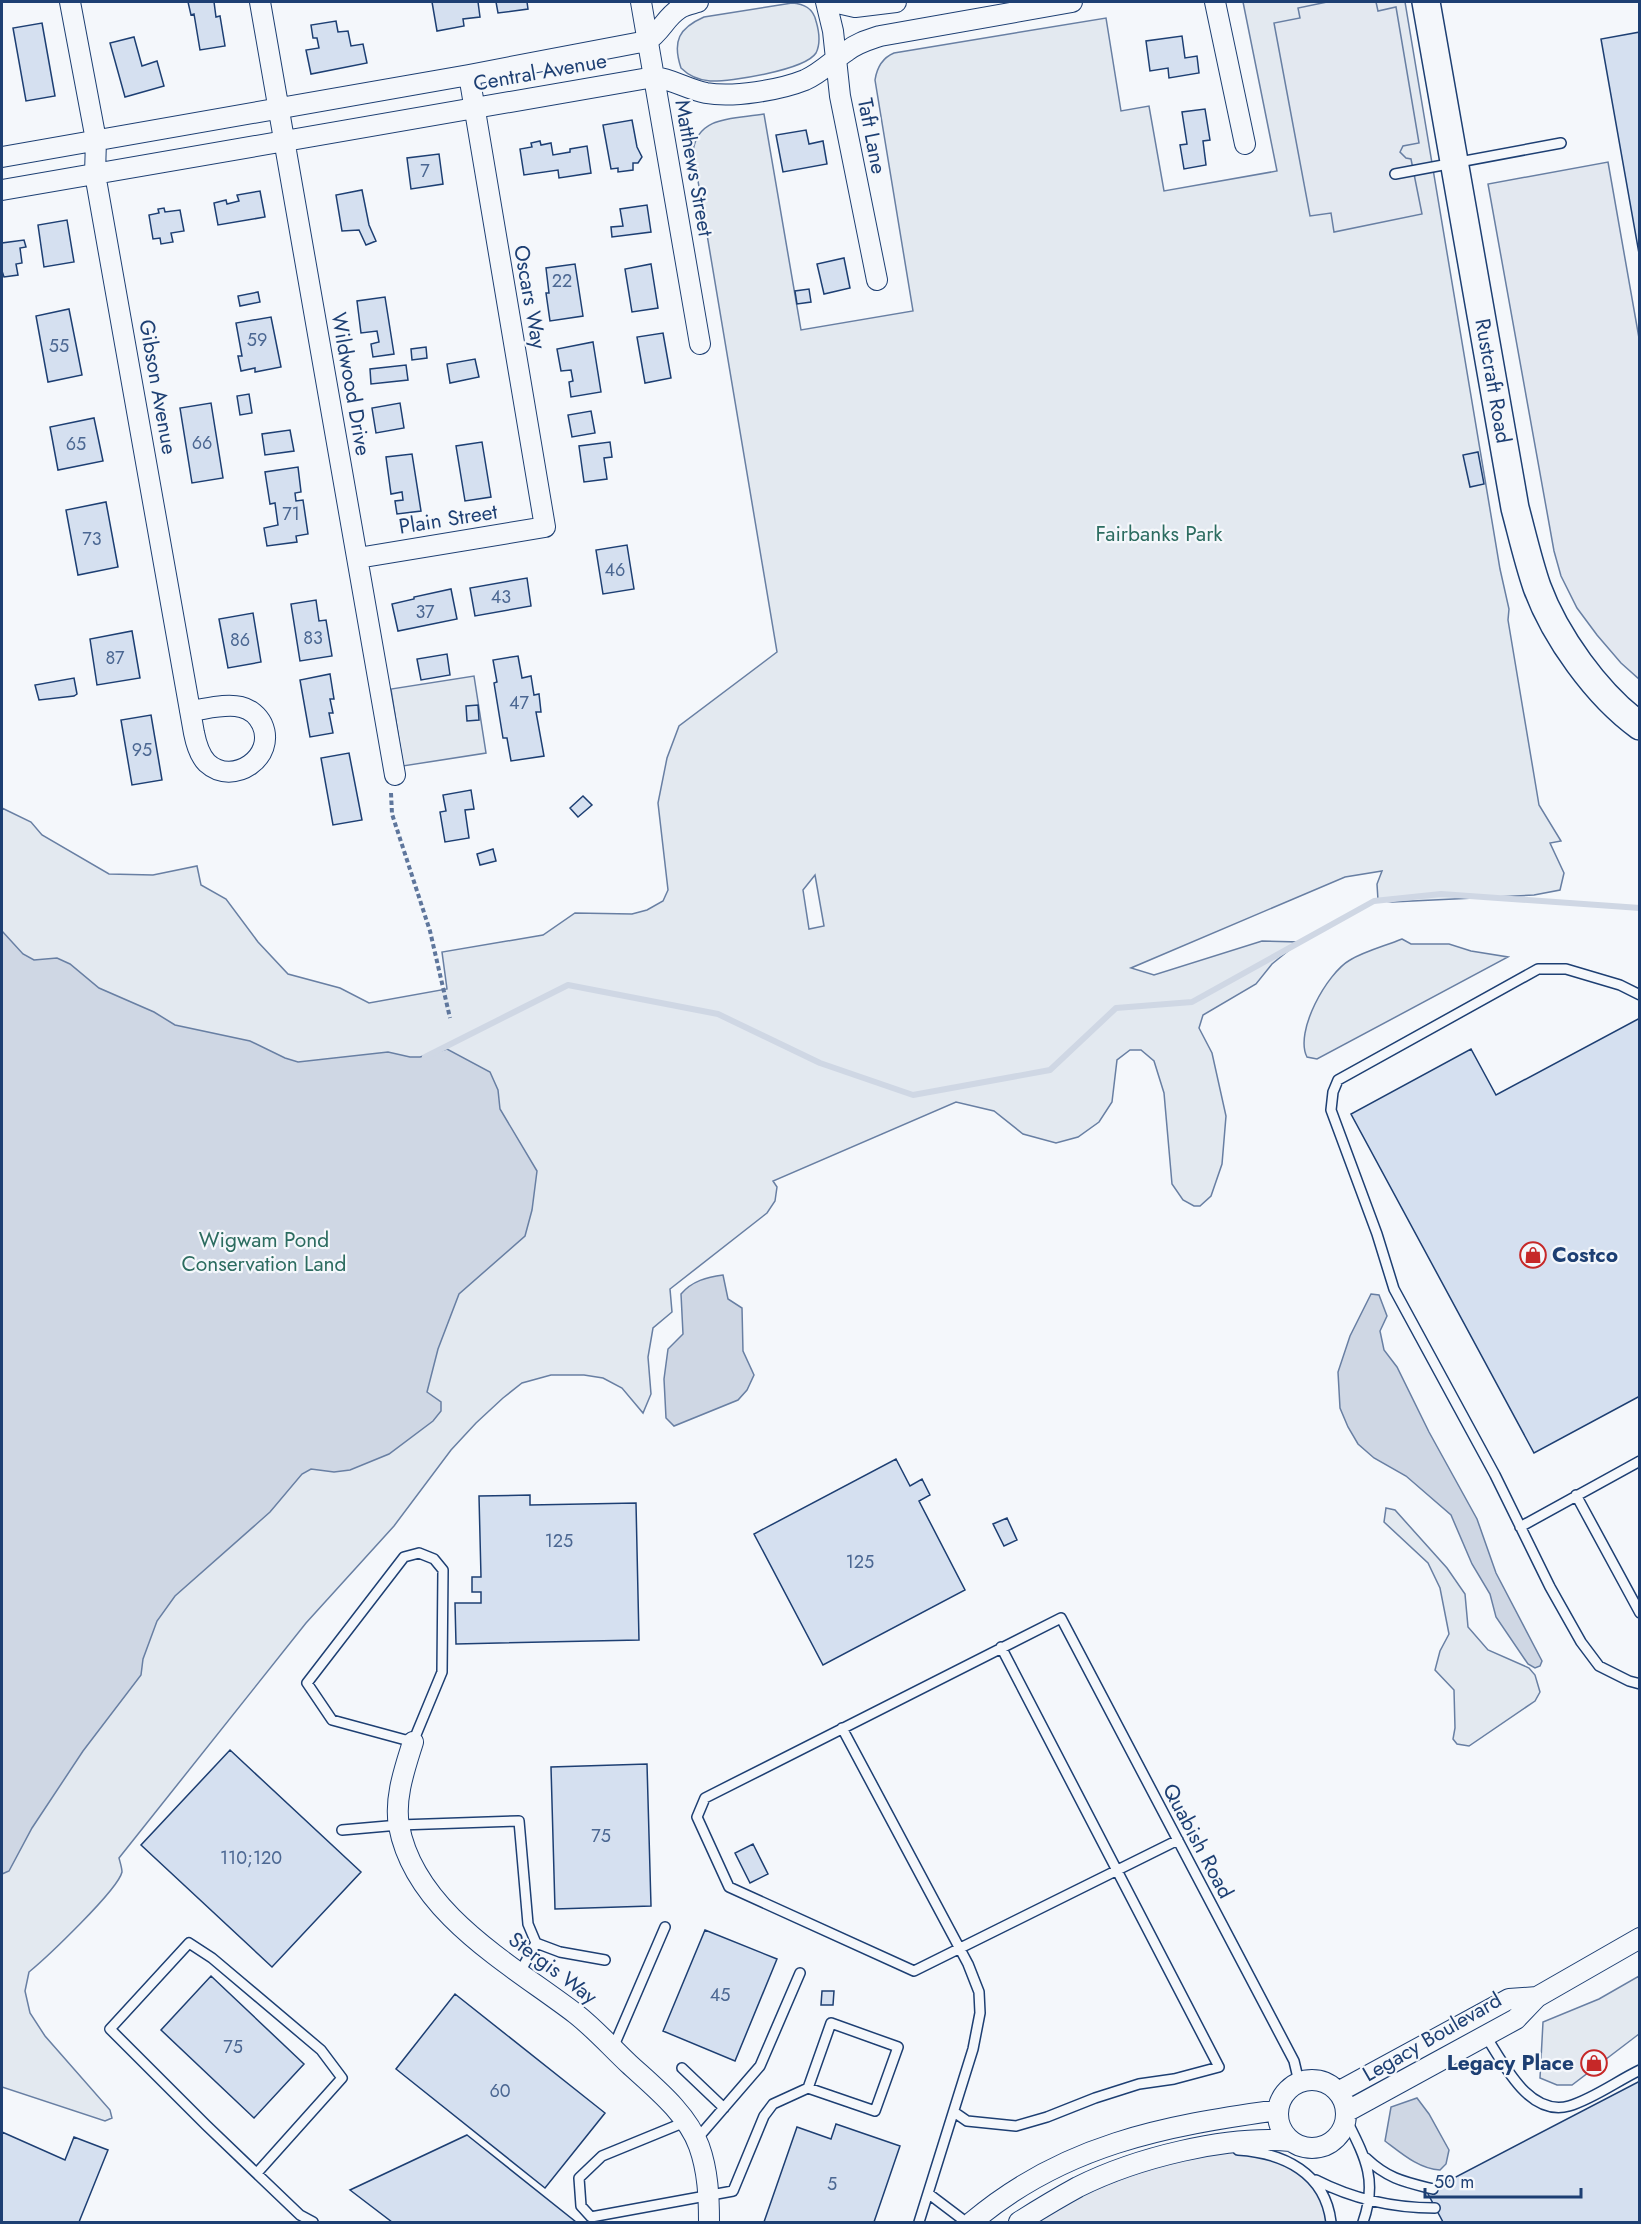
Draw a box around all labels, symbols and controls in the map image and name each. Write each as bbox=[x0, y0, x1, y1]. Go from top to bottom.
street label: Central Avenue bbox=[471, 45, 609, 99]
street label: Taft Lane bbox=[850, 96, 894, 177]
street label: Matthews Street bbox=[667, 98, 721, 238]
house number: 7 bbox=[420, 158, 430, 184]
street label: Oscars Way bbox=[506, 243, 554, 352]
house number: 22 bbox=[552, 268, 572, 294]
street label: Wildwood Drive bbox=[324, 310, 378, 458]
street label: Rustcraft Road bbox=[1467, 316, 1519, 446]
street label: Gibson Avenue bbox=[131, 317, 185, 457]
house number: 59 bbox=[247, 327, 267, 353]
house number: 55 bbox=[49, 333, 69, 359]
house number: 66 bbox=[192, 430, 212, 456]
house number: 65 bbox=[66, 431, 86, 457]
street label: Plain Street bbox=[397, 496, 499, 542]
house number: 71 bbox=[282, 501, 300, 527]
park label: Fairbanks Park bbox=[1095, 519, 1223, 549]
house number: 73 bbox=[82, 526, 102, 552]
house number: 46 bbox=[605, 557, 625, 583]
house number: 43 bbox=[491, 584, 511, 610]
house number: 37 bbox=[415, 599, 435, 625]
house number: 83 bbox=[303, 625, 323, 651]
house number: 86 bbox=[230, 627, 250, 653]
house number: 87 bbox=[105, 645, 125, 671]
house number: 47 bbox=[509, 690, 530, 716]
house number: 95 bbox=[132, 737, 152, 763]
park label: Wigwam Pond Conservation Land bbox=[181, 1225, 347, 1279]
shop icon: Costco bbox=[1518, 1240, 1548, 1270]
place label: Costco bbox=[1552, 1240, 1618, 1270]
house number: 125 bbox=[545, 1528, 573, 1554]
house number: 125 bbox=[846, 1549, 874, 1575]
street label: Quabish Road bbox=[1155, 1778, 1241, 1904]
house number: 75 bbox=[591, 1823, 611, 1849]
house number: 110;120 bbox=[220, 1845, 282, 1871]
street label: Stergis Way bbox=[502, 1925, 604, 2012]
house number: 45 bbox=[710, 1982, 730, 2008]
street label: Legacy Boulevard bbox=[1357, 1985, 1507, 2089]
house number: 75 bbox=[223, 2034, 243, 2060]
place label: Legacy Place bbox=[1447, 2048, 1574, 2078]
shop icon: Legacy Place bbox=[1579, 2048, 1609, 2078]
house number: 60 bbox=[489, 2078, 511, 2104]
scale bar bbox=[1425, 2161, 1581, 2199]
text: 50 m bbox=[1434, 2169, 1474, 2195]
house number: 5 bbox=[827, 2171, 837, 2197]

